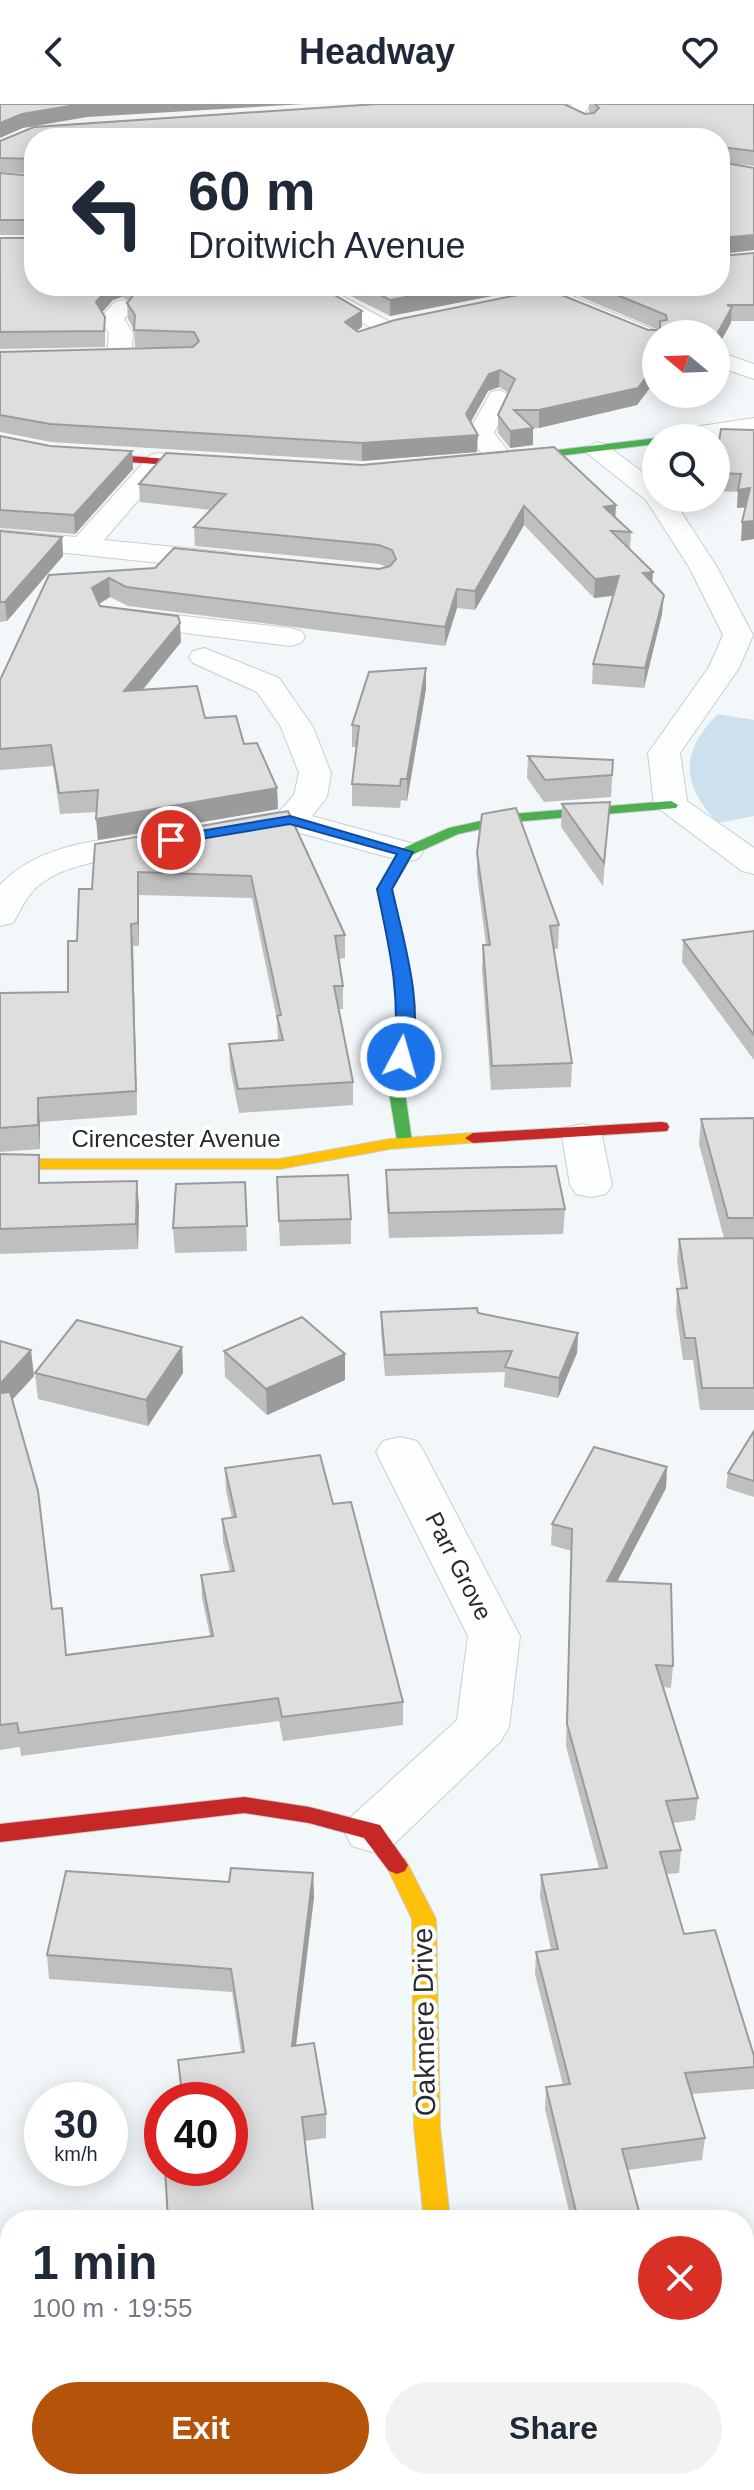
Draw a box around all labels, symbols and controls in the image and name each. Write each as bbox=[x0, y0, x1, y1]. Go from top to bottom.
icon: back bbox=[32, 30, 76, 74]
icon: heart bbox=[678, 30, 722, 74]
text: Headway bbox=[299, 31, 455, 72]
text: 60 m bbox=[188, 159, 316, 222]
icon: left bbox=[56, 160, 160, 264]
text: Droitwich Avenue bbox=[188, 225, 466, 266]
north arrow bbox=[642, 320, 730, 408]
map controls bbox=[642, 320, 730, 512]
button: search bbox=[642, 424, 730, 512]
pin bbox=[137, 806, 205, 874]
icon: arrive bbox=[149, 818, 193, 862]
position arrow bbox=[359, 1015, 443, 1099]
street label: Cirencester Avenue bbox=[71, 1125, 281, 1152]
street label: Parr Grove bbox=[420, 1508, 498, 1624]
street label: Oakmere Drive bbox=[407, 1928, 441, 2116]
speed limit sign: 40 bbox=[144, 2082, 248, 2186]
text: 30 bbox=[54, 2102, 98, 2146]
text: km/h bbox=[54, 2143, 98, 2165]
text: 1 min bbox=[32, 2236, 157, 2289]
button: close bbox=[638, 2236, 722, 2320]
text: 100 m · 19:55 bbox=[32, 2293, 192, 2323]
button: Exit bbox=[32, 2382, 369, 2474]
button: Share bbox=[385, 2382, 722, 2474]

